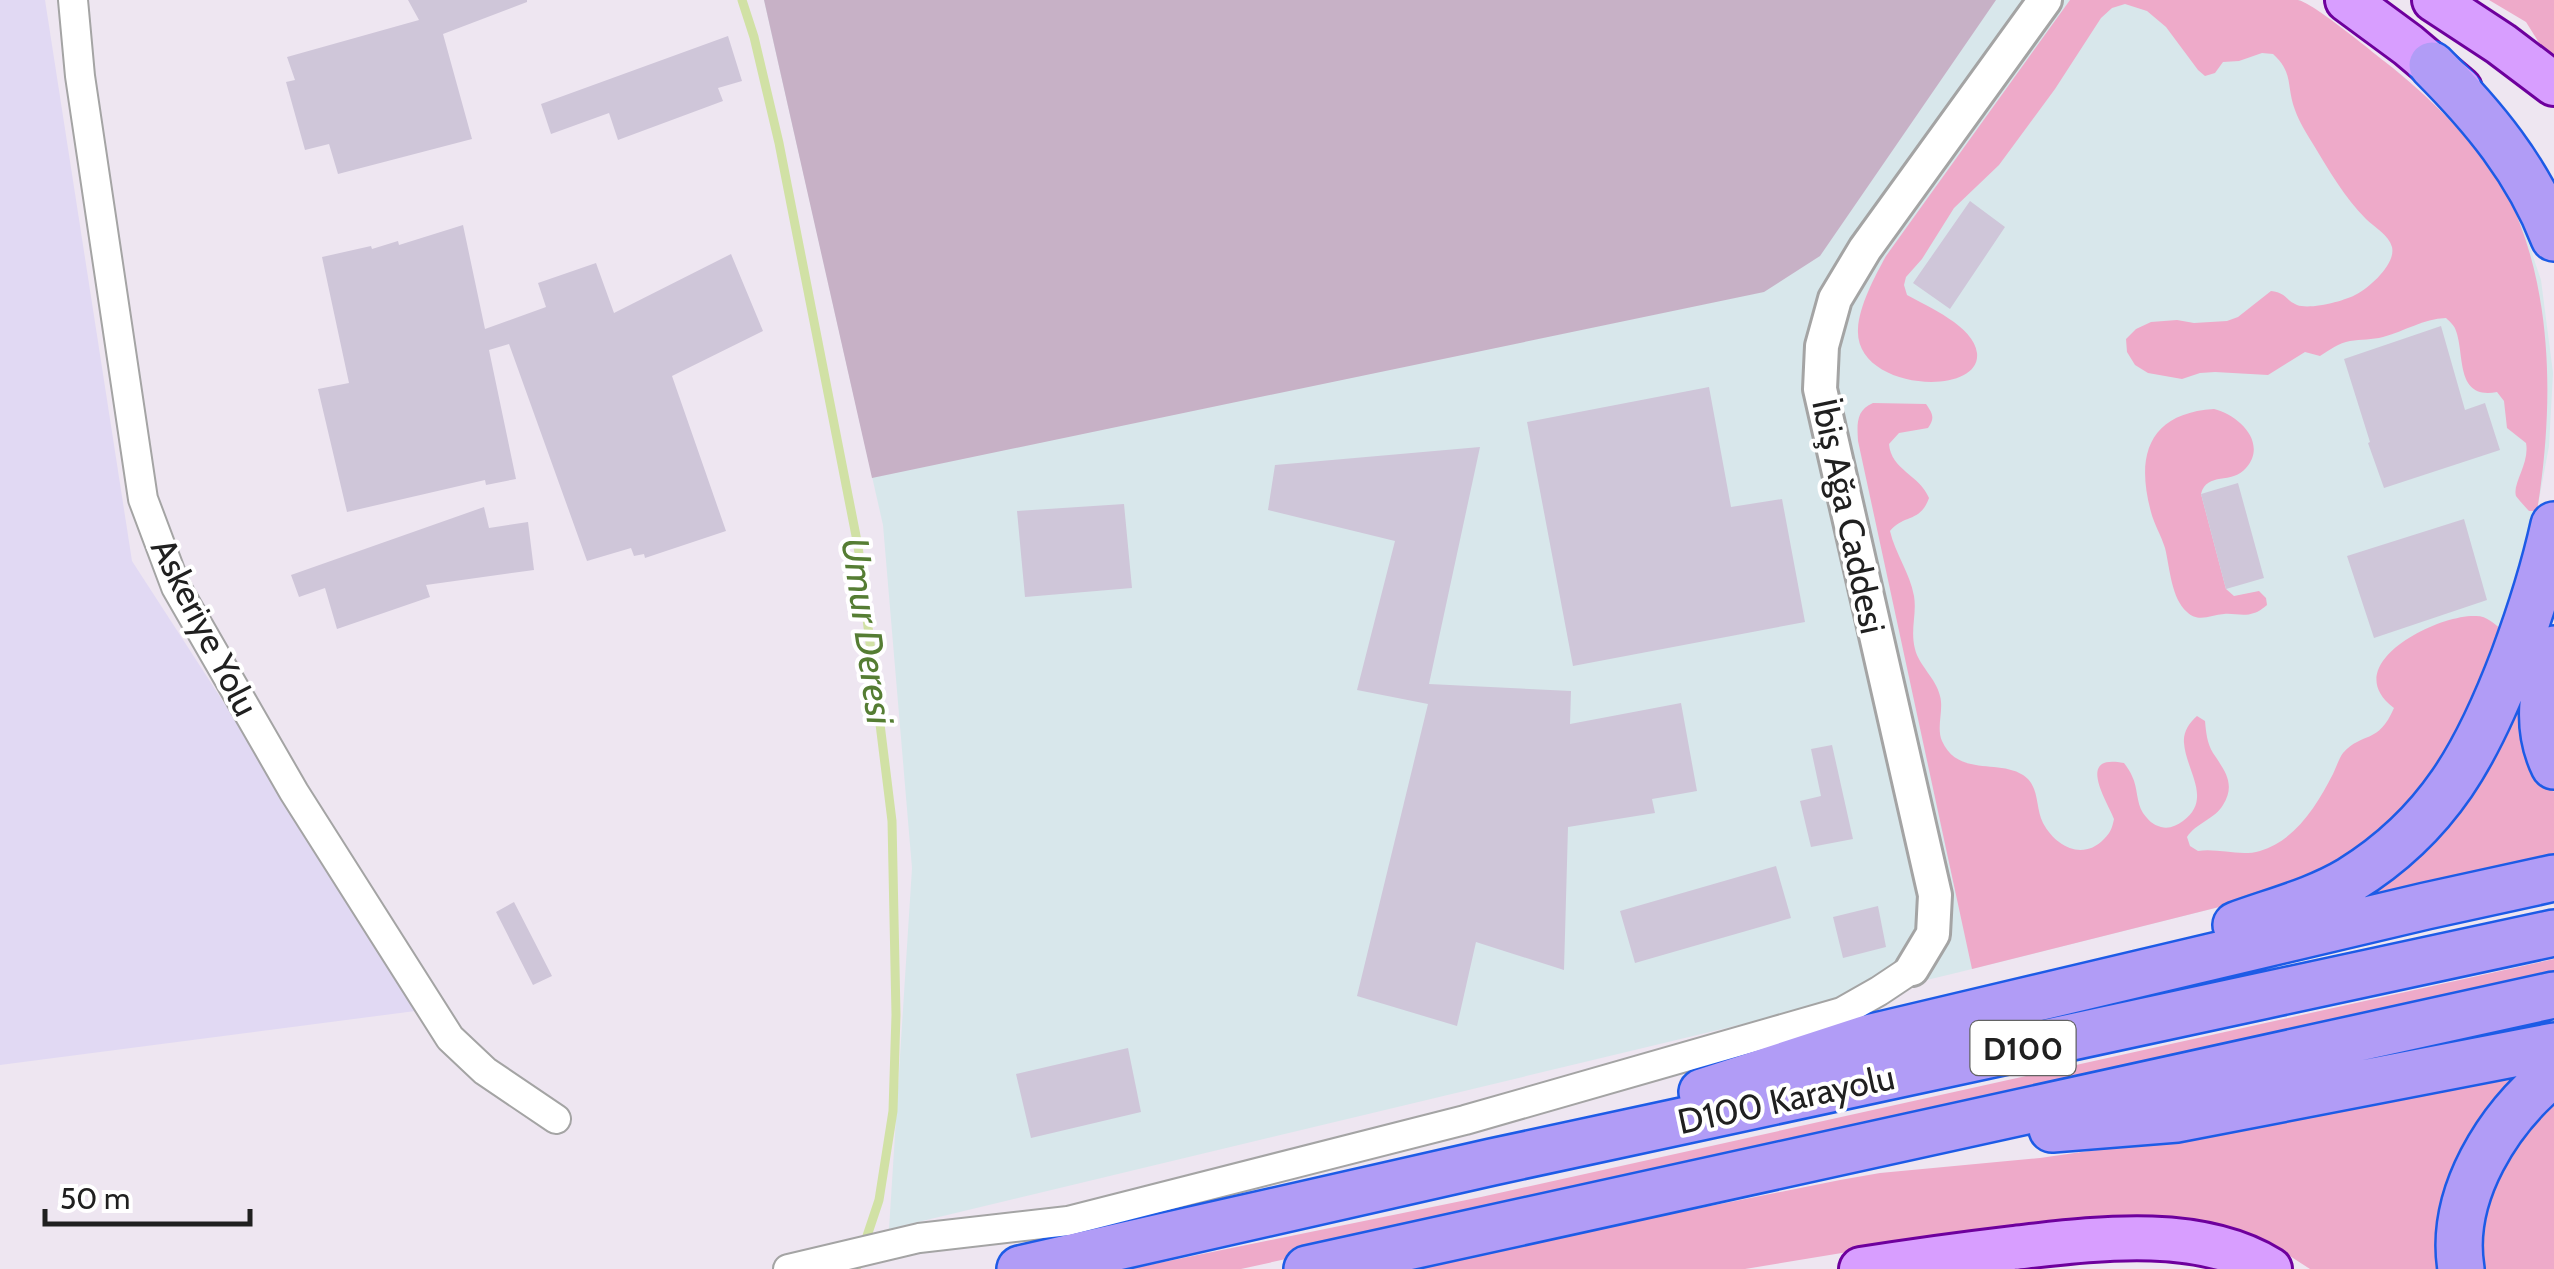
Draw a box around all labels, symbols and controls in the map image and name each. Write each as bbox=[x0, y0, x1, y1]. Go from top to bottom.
street label: İbiş Ağa Caddesi bbox=[1803, 395, 1895, 637]
street label: Askeriye Yolu bbox=[142, 531, 268, 723]
water label: Umur Deresi bbox=[832, 535, 904, 728]
road number: D100 bbox=[1970, 1021, 2076, 1075]
street label: D100 Karayolu bbox=[1674, 1055, 1898, 1143]
scale bar bbox=[45, 1164, 250, 1226]
text: 50 m bbox=[60, 1180, 130, 1217]

